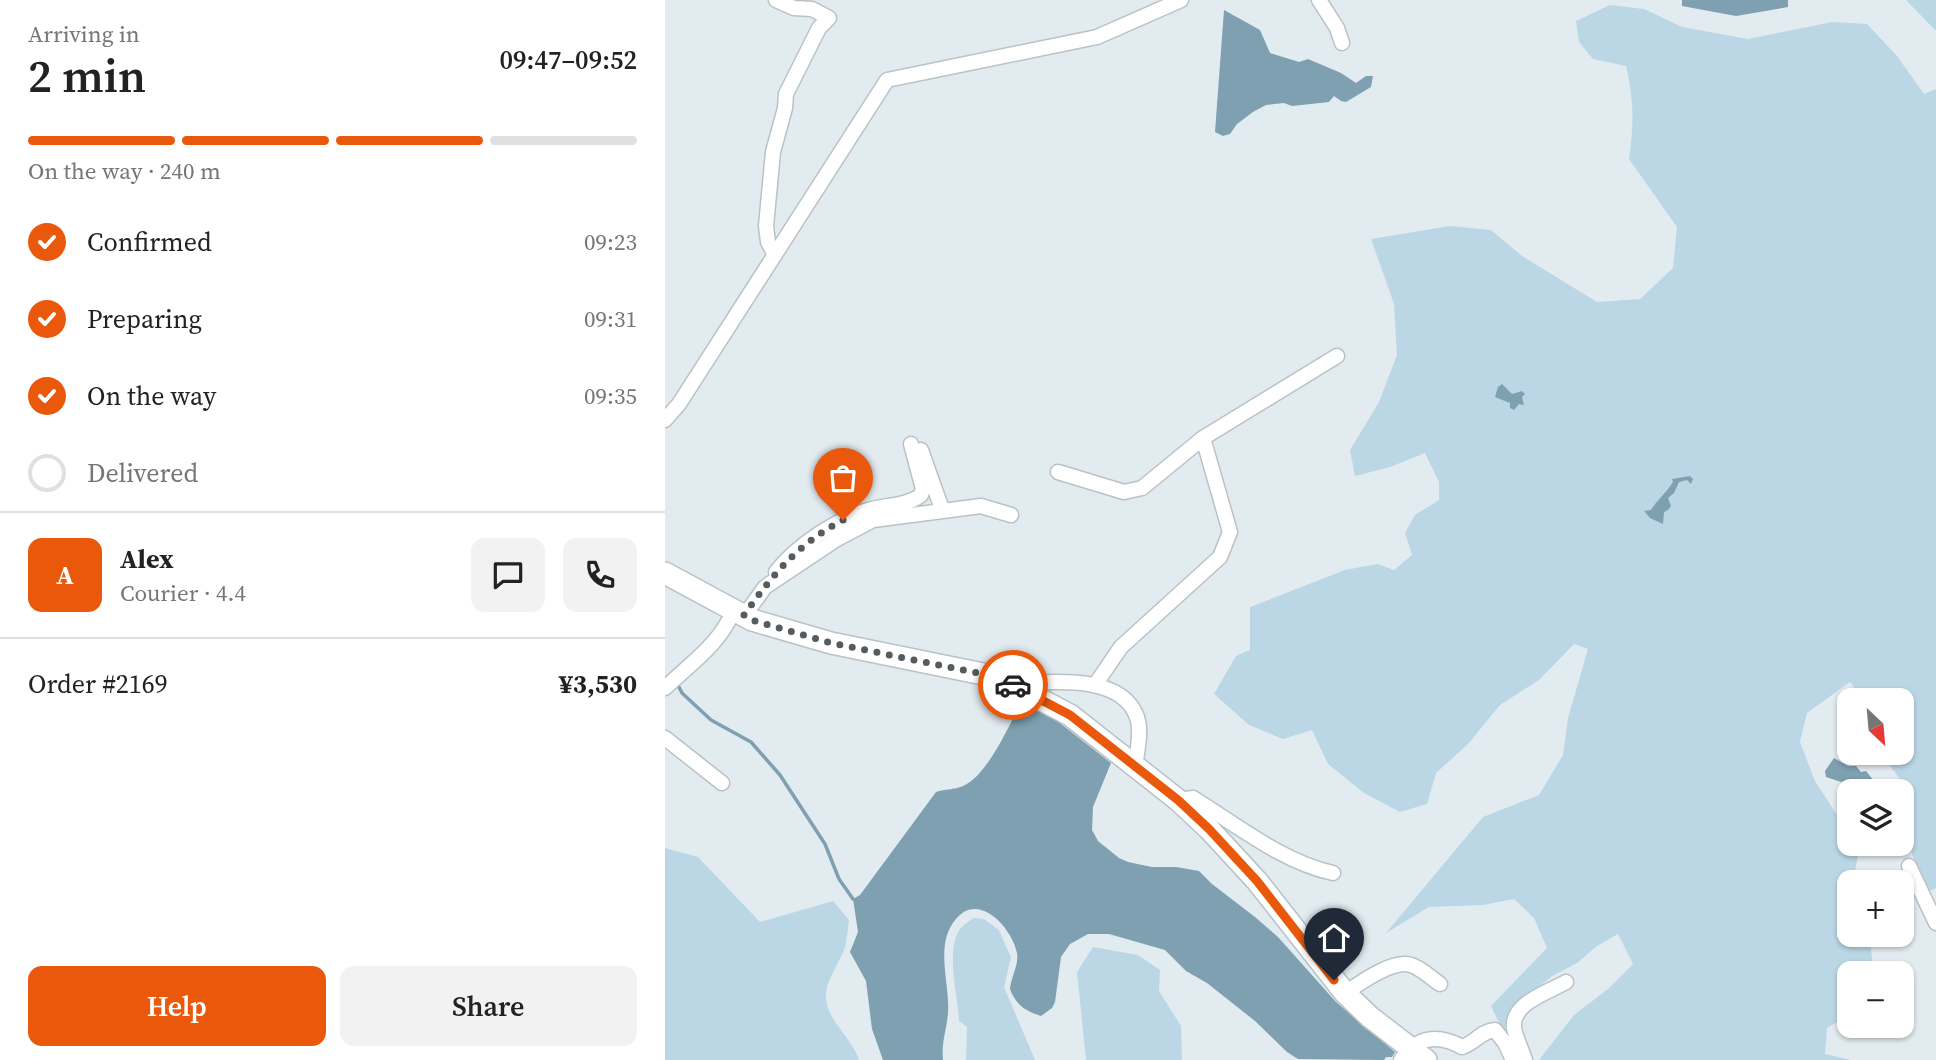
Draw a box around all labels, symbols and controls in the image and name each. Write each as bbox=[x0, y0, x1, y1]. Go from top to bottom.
text: Arriving in bbox=[28, 18, 140, 50]
text: 09:47–09:52 bbox=[500, 42, 637, 78]
text: 2 min bbox=[28, 44, 146, 107]
text: On the way · 240 m bbox=[28, 155, 221, 187]
icon: check bbox=[28, 223, 66, 261]
text: Confirmed bbox=[87, 224, 212, 260]
text: 09:23 bbox=[584, 226, 637, 258]
icon: check bbox=[28, 300, 66, 338]
text: Preparing bbox=[87, 301, 202, 337]
text: 09:31 bbox=[584, 303, 637, 335]
icon: check bbox=[28, 377, 66, 415]
text: On the way bbox=[87, 378, 216, 414]
text: 09:35 bbox=[584, 380, 637, 412]
pin bbox=[813, 448, 873, 520]
text: Delivered bbox=[87, 455, 198, 491]
icon: bag bbox=[824, 459, 862, 497]
button: chat bbox=[471, 538, 545, 612]
button: phone bbox=[563, 538, 637, 612]
text: Alex bbox=[120, 541, 174, 577]
text: A bbox=[56, 557, 74, 593]
text: Courier · 4.4 bbox=[120, 577, 246, 609]
courier bbox=[978, 650, 1048, 720]
text: Order #2169 bbox=[28, 666, 168, 702]
text: ¥3,530 bbox=[559, 666, 637, 702]
icon: car bbox=[994, 666, 1032, 704]
north arrow bbox=[1837, 688, 1915, 765]
map controls bbox=[1837, 688, 1914, 1038]
button: layers bbox=[1837, 779, 1914, 856]
button: + bbox=[1837, 870, 1914, 947]
pin bbox=[1304, 908, 1364, 980]
icon: home bbox=[1315, 919, 1353, 957]
button: − bbox=[1837, 961, 1914, 1038]
button: Help bbox=[28, 966, 326, 1046]
button: Share bbox=[340, 966, 637, 1046]

